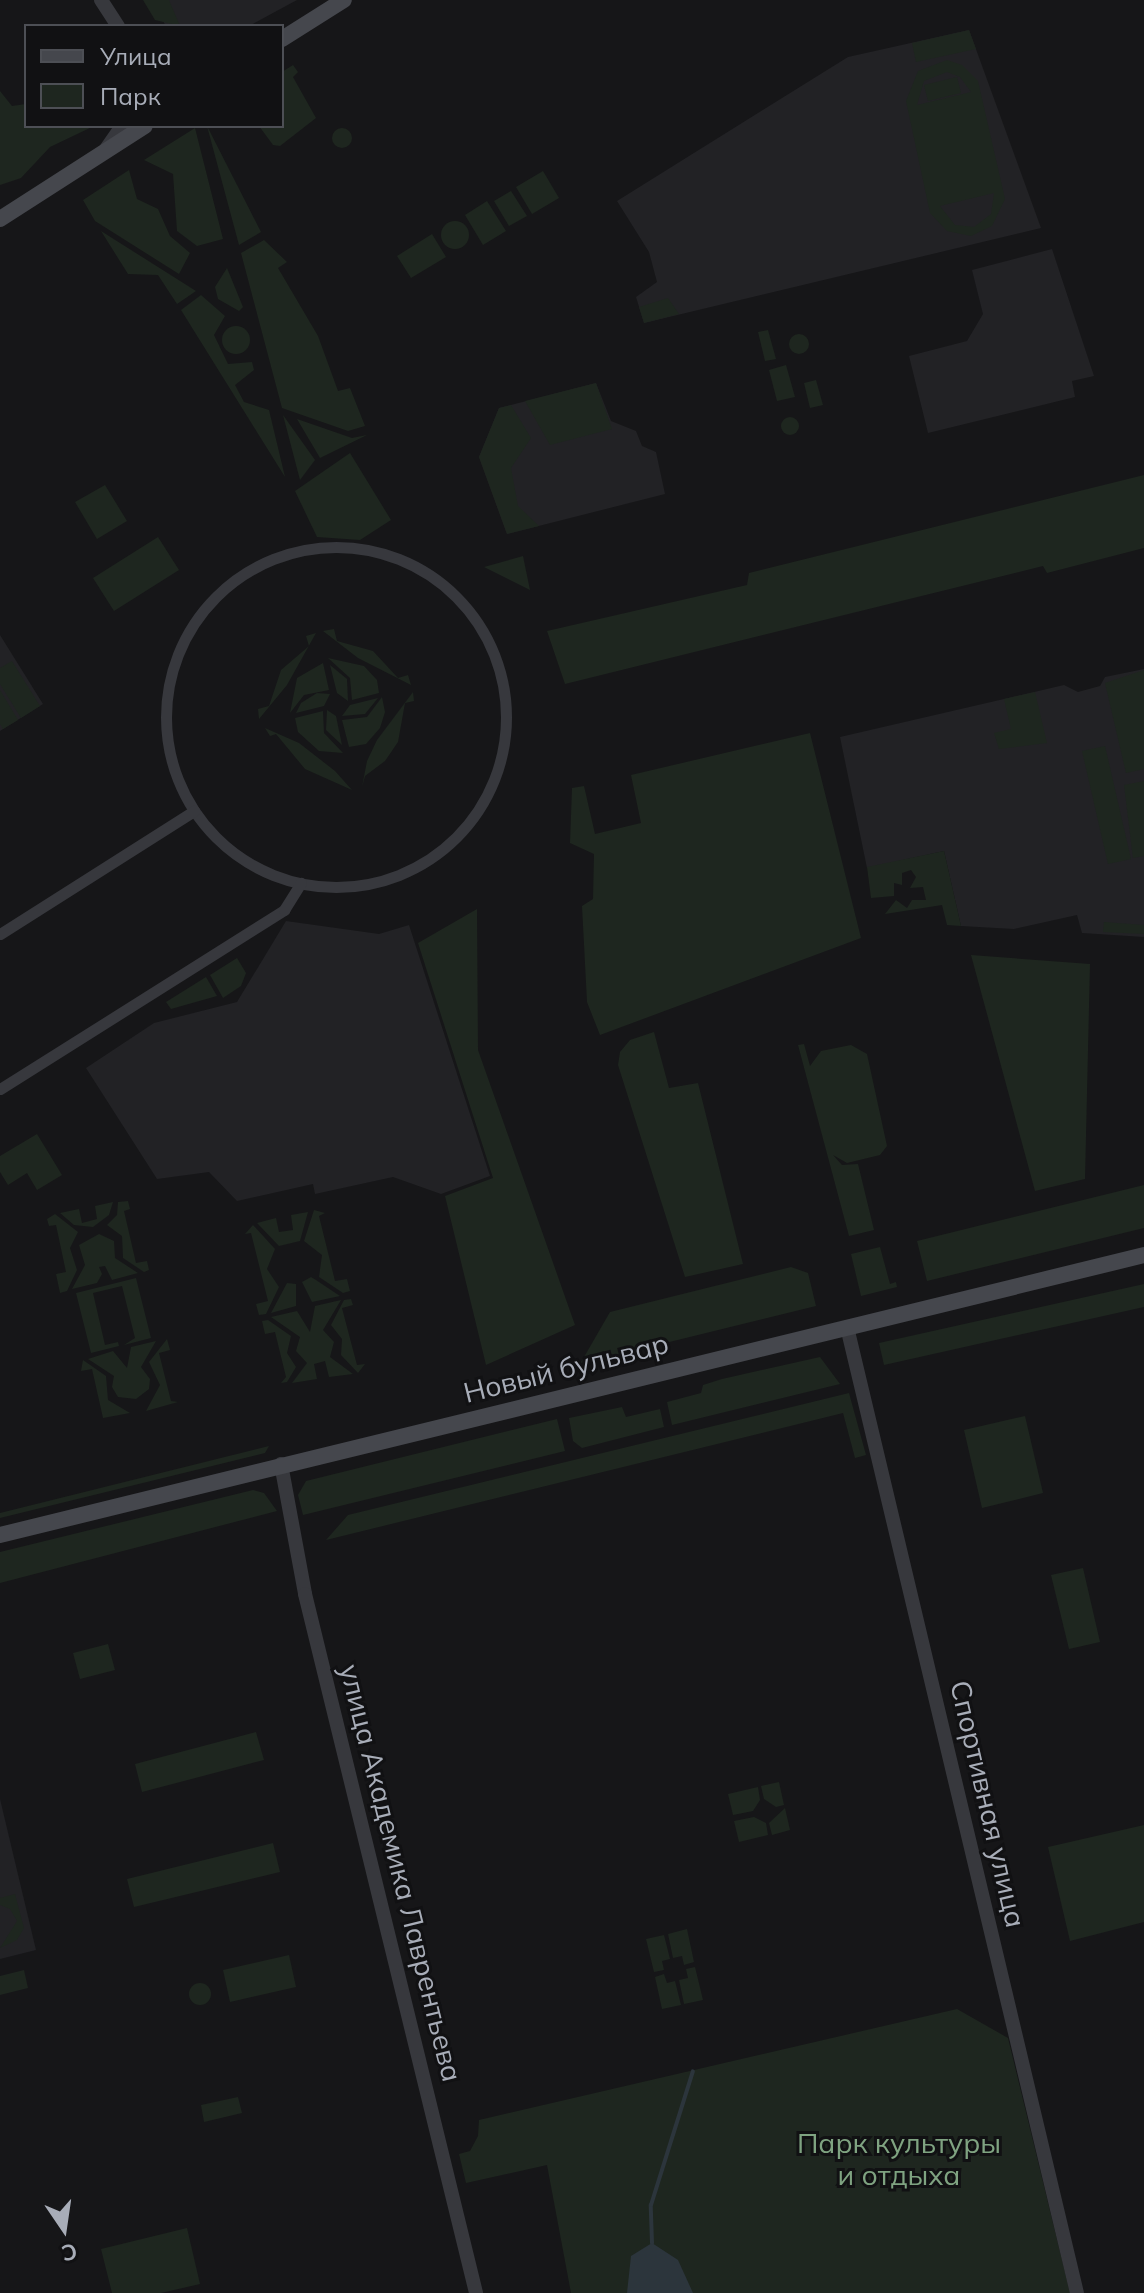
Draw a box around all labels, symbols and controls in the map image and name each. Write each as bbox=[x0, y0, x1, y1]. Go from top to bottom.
legend bbox=[24, 24, 284, 128]
text: Улица bbox=[100, 41, 172, 71]
text: Парк bbox=[100, 81, 161, 111]
street label: Новый бульвар bbox=[460, 1326, 672, 1410]
street label: улица Академика Лаврентьева bbox=[333, 1661, 469, 2085]
street label: Спортивная улица bbox=[943, 1677, 1033, 1931]
park label: Парк культуры и отдыха bbox=[797, 2126, 1001, 2192]
north arrow bbox=[24, 2189, 104, 2269]
text: С bbox=[59, 2237, 80, 2268]

